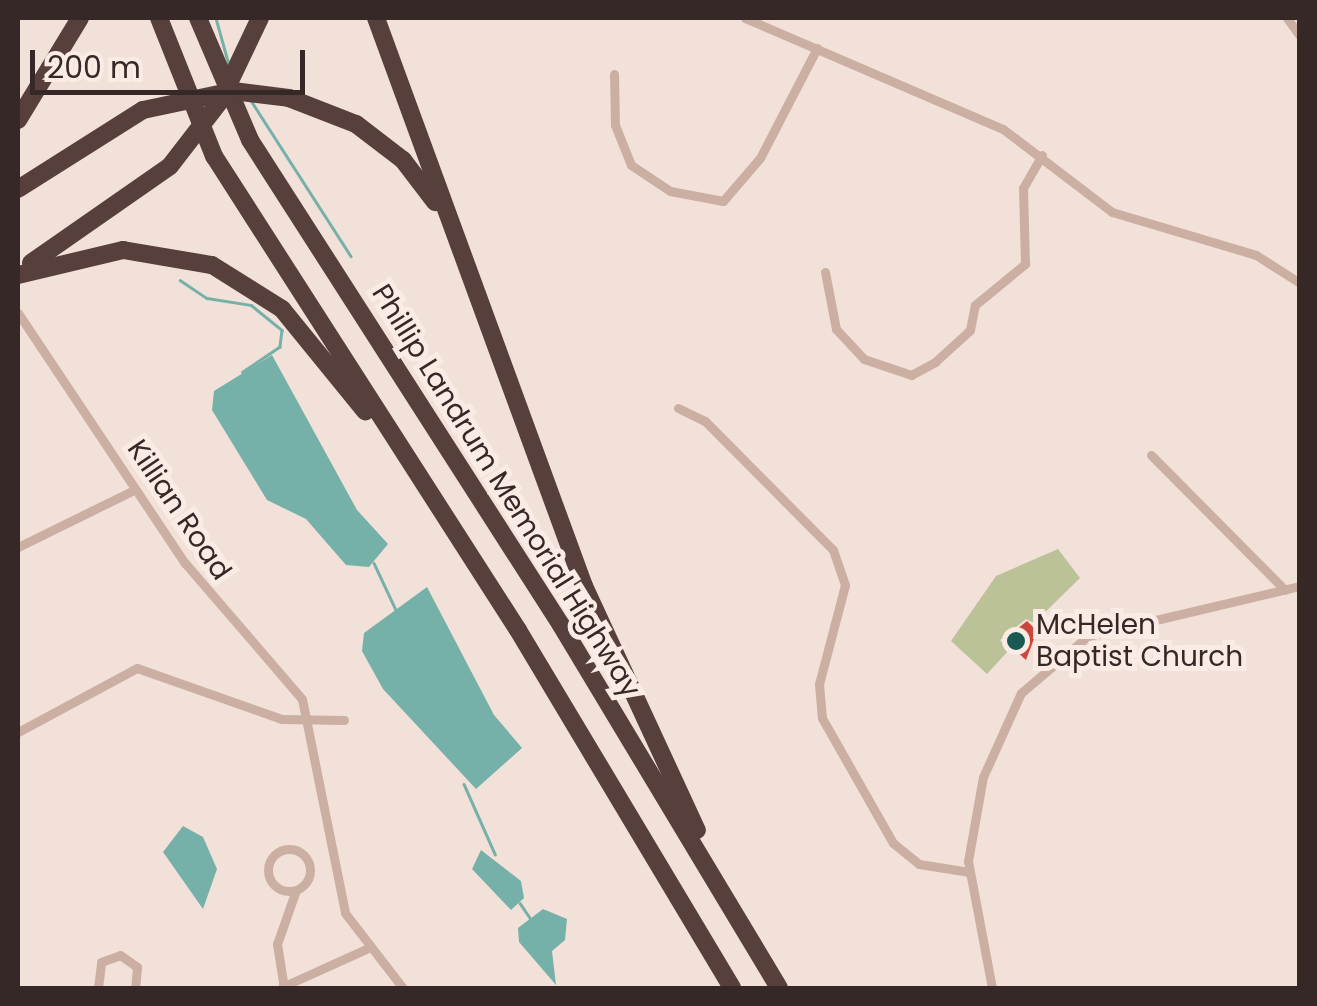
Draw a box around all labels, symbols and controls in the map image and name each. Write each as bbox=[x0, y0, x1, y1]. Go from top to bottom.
scale bar bbox=[35, 30, 310, 92]
text: 200 m bbox=[47, 46, 141, 89]
street label: Phillip Landrum Memorial Highway bbox=[365, 278, 647, 704]
street label: Killian Road bbox=[120, 434, 238, 586]
place label: McHelen Baptist Church bbox=[1036, 608, 1243, 674]
marker: McHelen Baptist Church bbox=[1005, 630, 1027, 652]

